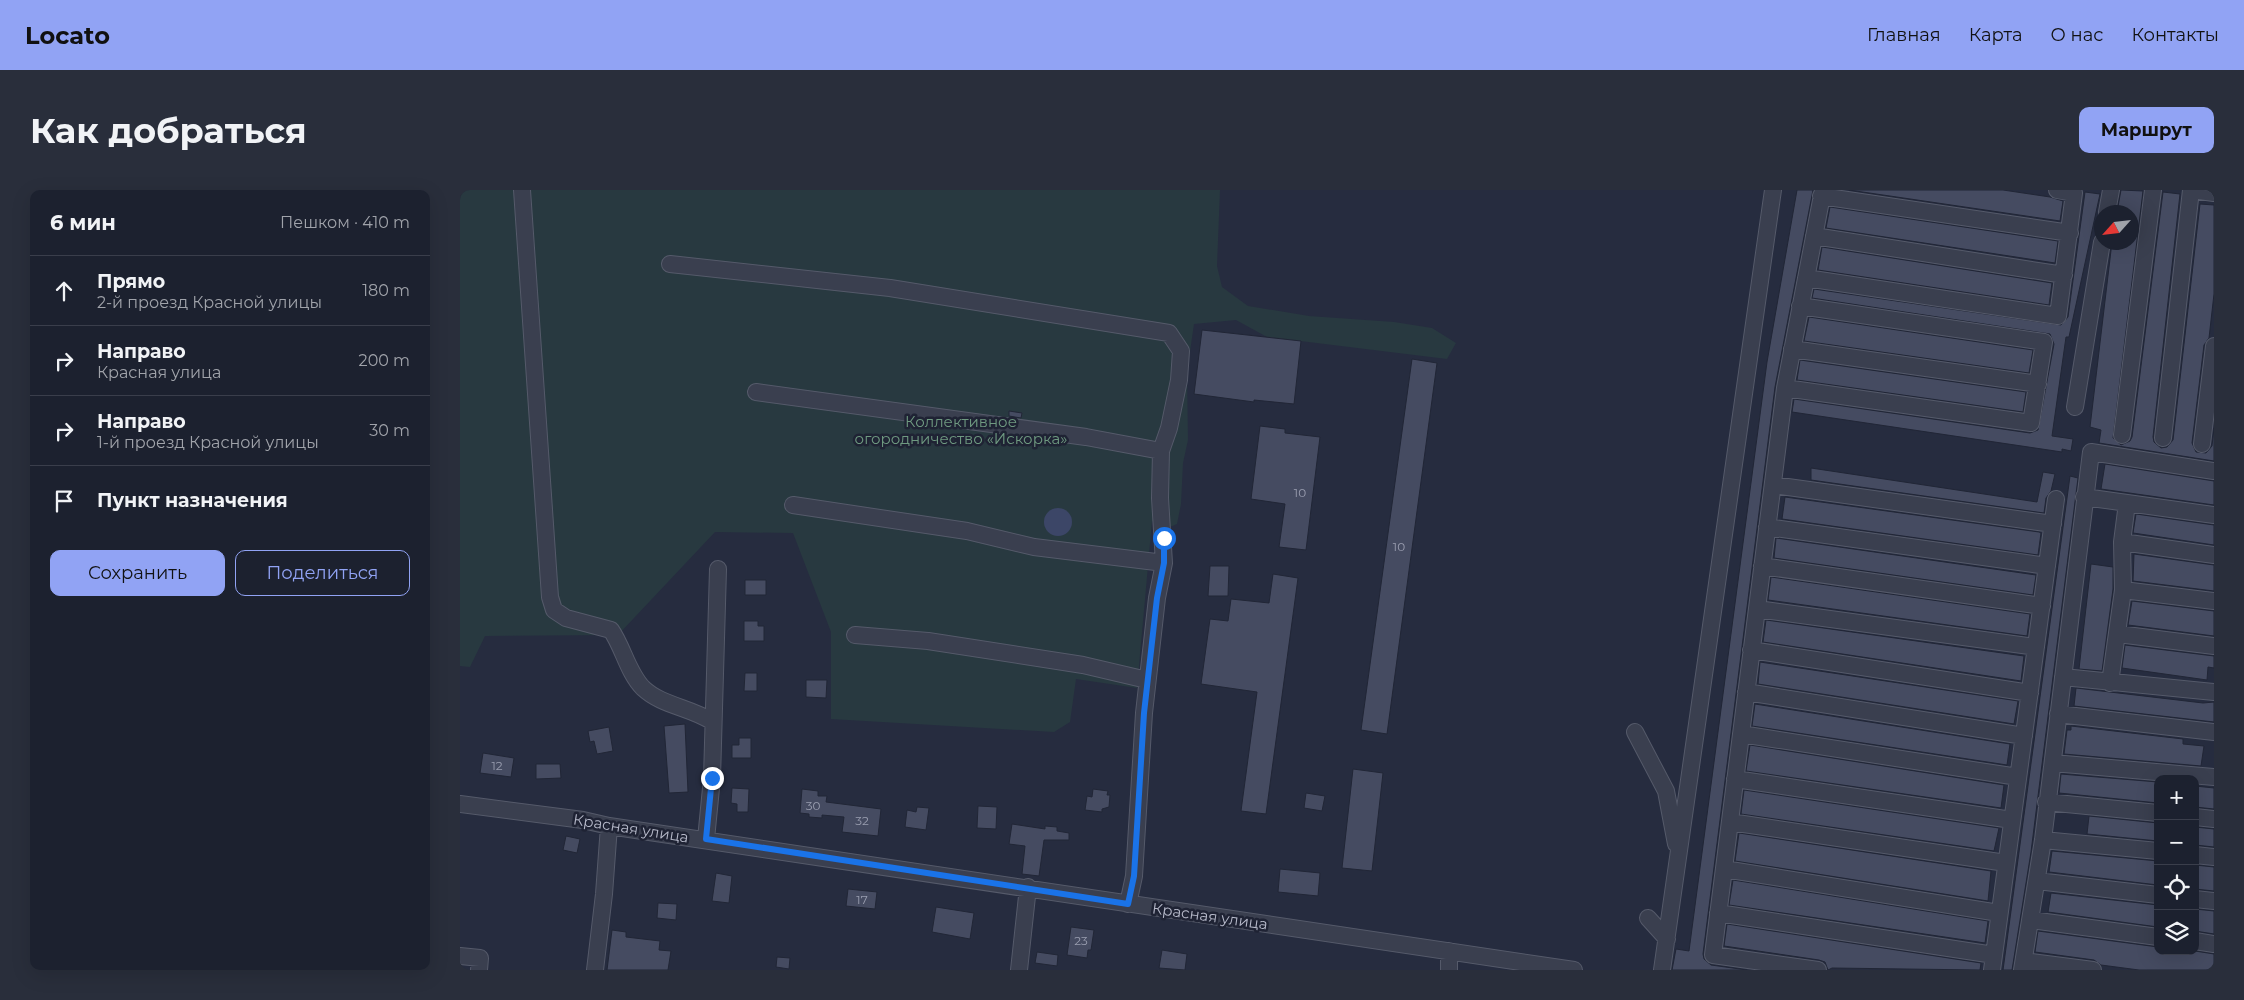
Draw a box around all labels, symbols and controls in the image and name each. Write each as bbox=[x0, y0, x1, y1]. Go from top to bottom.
text: Locato bbox=[25, 21, 110, 50]
text: Главная bbox=[1867, 24, 1941, 46]
text: Карта bbox=[1969, 24, 2023, 46]
text: О нас bbox=[2051, 24, 2103, 46]
text: Контакты bbox=[2131, 24, 2219, 46]
button: Маршрут bbox=[2079, 107, 2214, 153]
text: Как добраться bbox=[30, 109, 307, 152]
north arrow bbox=[2094, 205, 2139, 250]
text: 6 мин bbox=[50, 210, 116, 235]
text: Пешком · 410 m bbox=[280, 213, 410, 232]
text: Прямо bbox=[97, 270, 165, 293]
icon: ahead bbox=[50, 277, 78, 305]
text: 180 m bbox=[362, 281, 410, 300]
text: 2-й проезд Красной улицы bbox=[97, 293, 322, 312]
text: Направо bbox=[97, 340, 186, 363]
icon: right bbox=[50, 347, 78, 375]
text: 200 m bbox=[359, 351, 410, 370]
text: Красная улица bbox=[97, 363, 221, 382]
text: Направо bbox=[97, 410, 186, 433]
park label: Коллективное огородничество «Искорка» bbox=[855, 412, 1067, 448]
icon: right bbox=[50, 417, 78, 445]
text: 30 m bbox=[369, 421, 410, 440]
text: 1-й проезд Красной улицы bbox=[97, 433, 319, 452]
house number: 10 bbox=[1294, 485, 1306, 500]
icon: arrive bbox=[50, 487, 78, 515]
text: Пункт назначения bbox=[97, 489, 288, 512]
route start bbox=[1153, 527, 1176, 550]
house number: 10 bbox=[1393, 539, 1405, 554]
button: Сохранить bbox=[50, 550, 225, 596]
button: Поделиться bbox=[235, 550, 410, 596]
house number: 12 bbox=[491, 758, 503, 773]
route end bbox=[701, 767, 724, 790]
map controls bbox=[2154, 775, 2199, 955]
button: + bbox=[2154, 775, 2199, 820]
house number: 30 bbox=[806, 798, 820, 813]
street label: Красная улица bbox=[572, 810, 690, 846]
house number: 32 bbox=[855, 813, 869, 828]
button: − bbox=[2154, 820, 2199, 865]
button: locate bbox=[2154, 865, 2199, 910]
house number: 17 bbox=[856, 892, 868, 907]
street label: Красная улица bbox=[1151, 898, 1269, 934]
button: layers bbox=[2154, 910, 2199, 955]
house number: 23 bbox=[1074, 933, 1088, 948]

